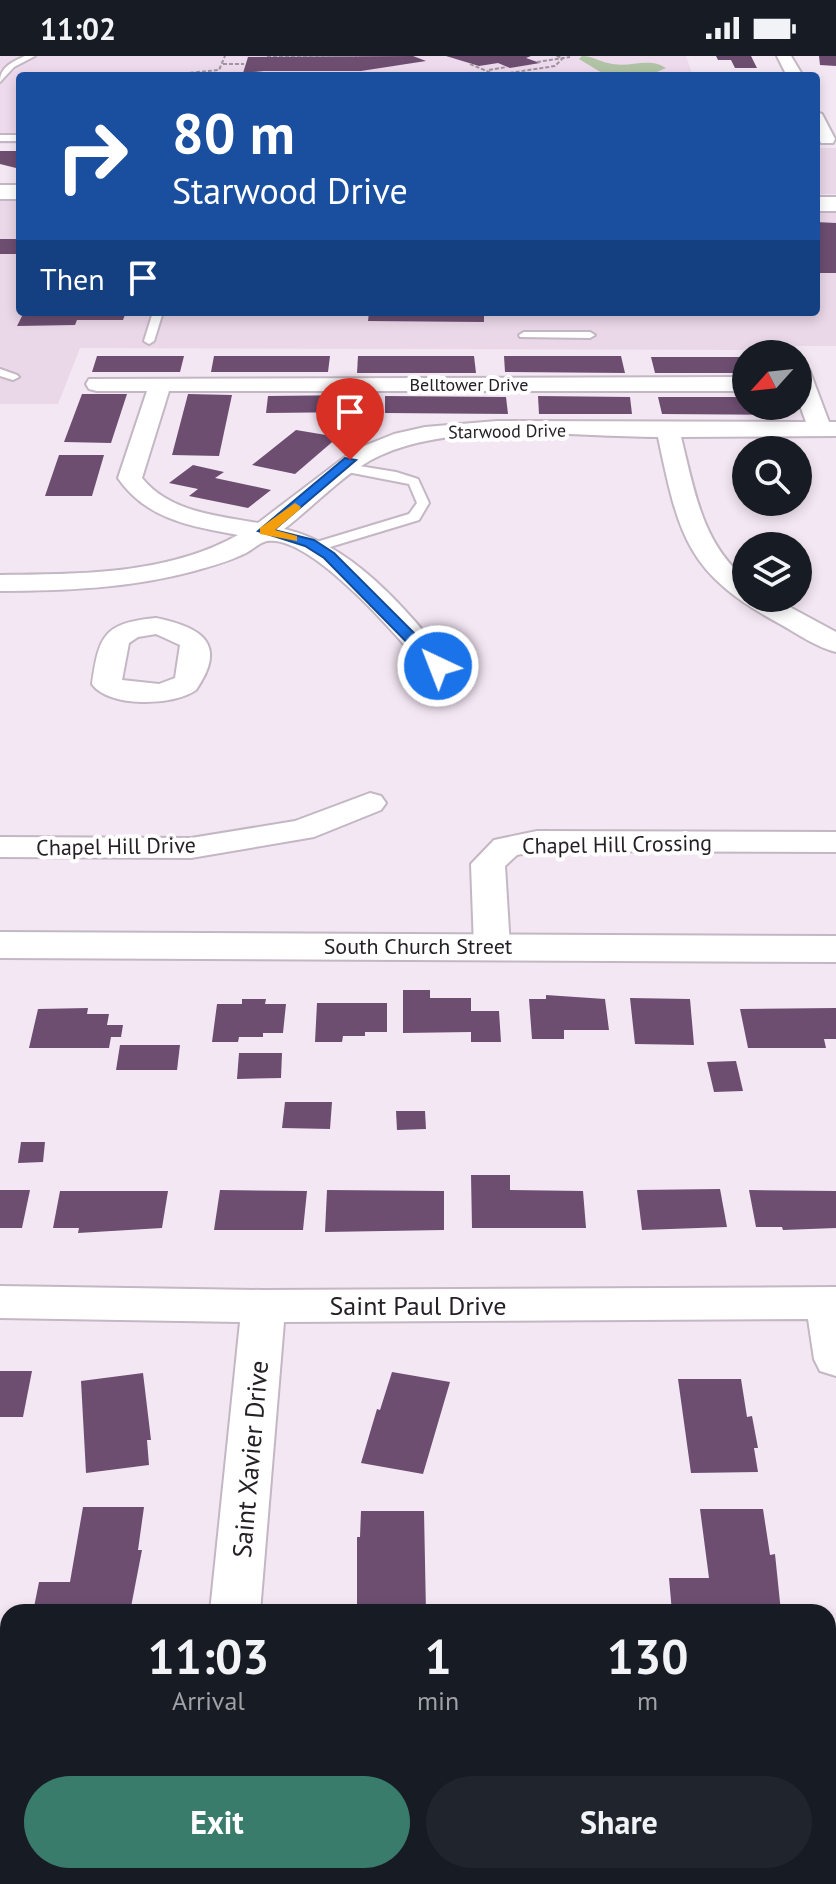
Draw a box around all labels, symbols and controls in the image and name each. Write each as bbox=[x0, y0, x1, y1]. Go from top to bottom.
text: 11:02 bbox=[40, 9, 116, 48]
text: 80 m bbox=[172, 97, 295, 169]
icon: right bbox=[40, 104, 144, 208]
text: Starwood Drive bbox=[172, 167, 408, 214]
icon: arrive bbox=[121, 256, 165, 300]
text: Then bbox=[40, 259, 105, 298]
north arrow bbox=[732, 340, 812, 420]
map controls bbox=[732, 340, 812, 612]
street label: Belltower Drive bbox=[410, 373, 528, 396]
pin bbox=[316, 378, 384, 460]
icon: arrive bbox=[328, 390, 372, 434]
street label: Starwood Drive bbox=[448, 418, 566, 444]
button: search bbox=[732, 436, 812, 516]
button: layers bbox=[732, 532, 812, 612]
position arrow bbox=[396, 624, 480, 708]
street label: Chapel Hill Crossing bbox=[522, 828, 712, 860]
street label: Chapel Hill Drive bbox=[36, 831, 196, 861]
street label: South Church Street bbox=[324, 932, 513, 960]
street label: Saint Paul Drive bbox=[330, 1289, 506, 1322]
street label: Saint Xavier Drive bbox=[225, 1359, 275, 1559]
text: 11:03 bbox=[148, 1625, 269, 1687]
text: 1 bbox=[424, 1625, 452, 1687]
text: 130 bbox=[607, 1625, 688, 1687]
text: Arrival bbox=[172, 1684, 245, 1717]
text: min bbox=[417, 1684, 459, 1717]
text: m bbox=[637, 1684, 658, 1717]
button: Exit bbox=[24, 1776, 410, 1868]
button: Share bbox=[426, 1776, 812, 1868]

